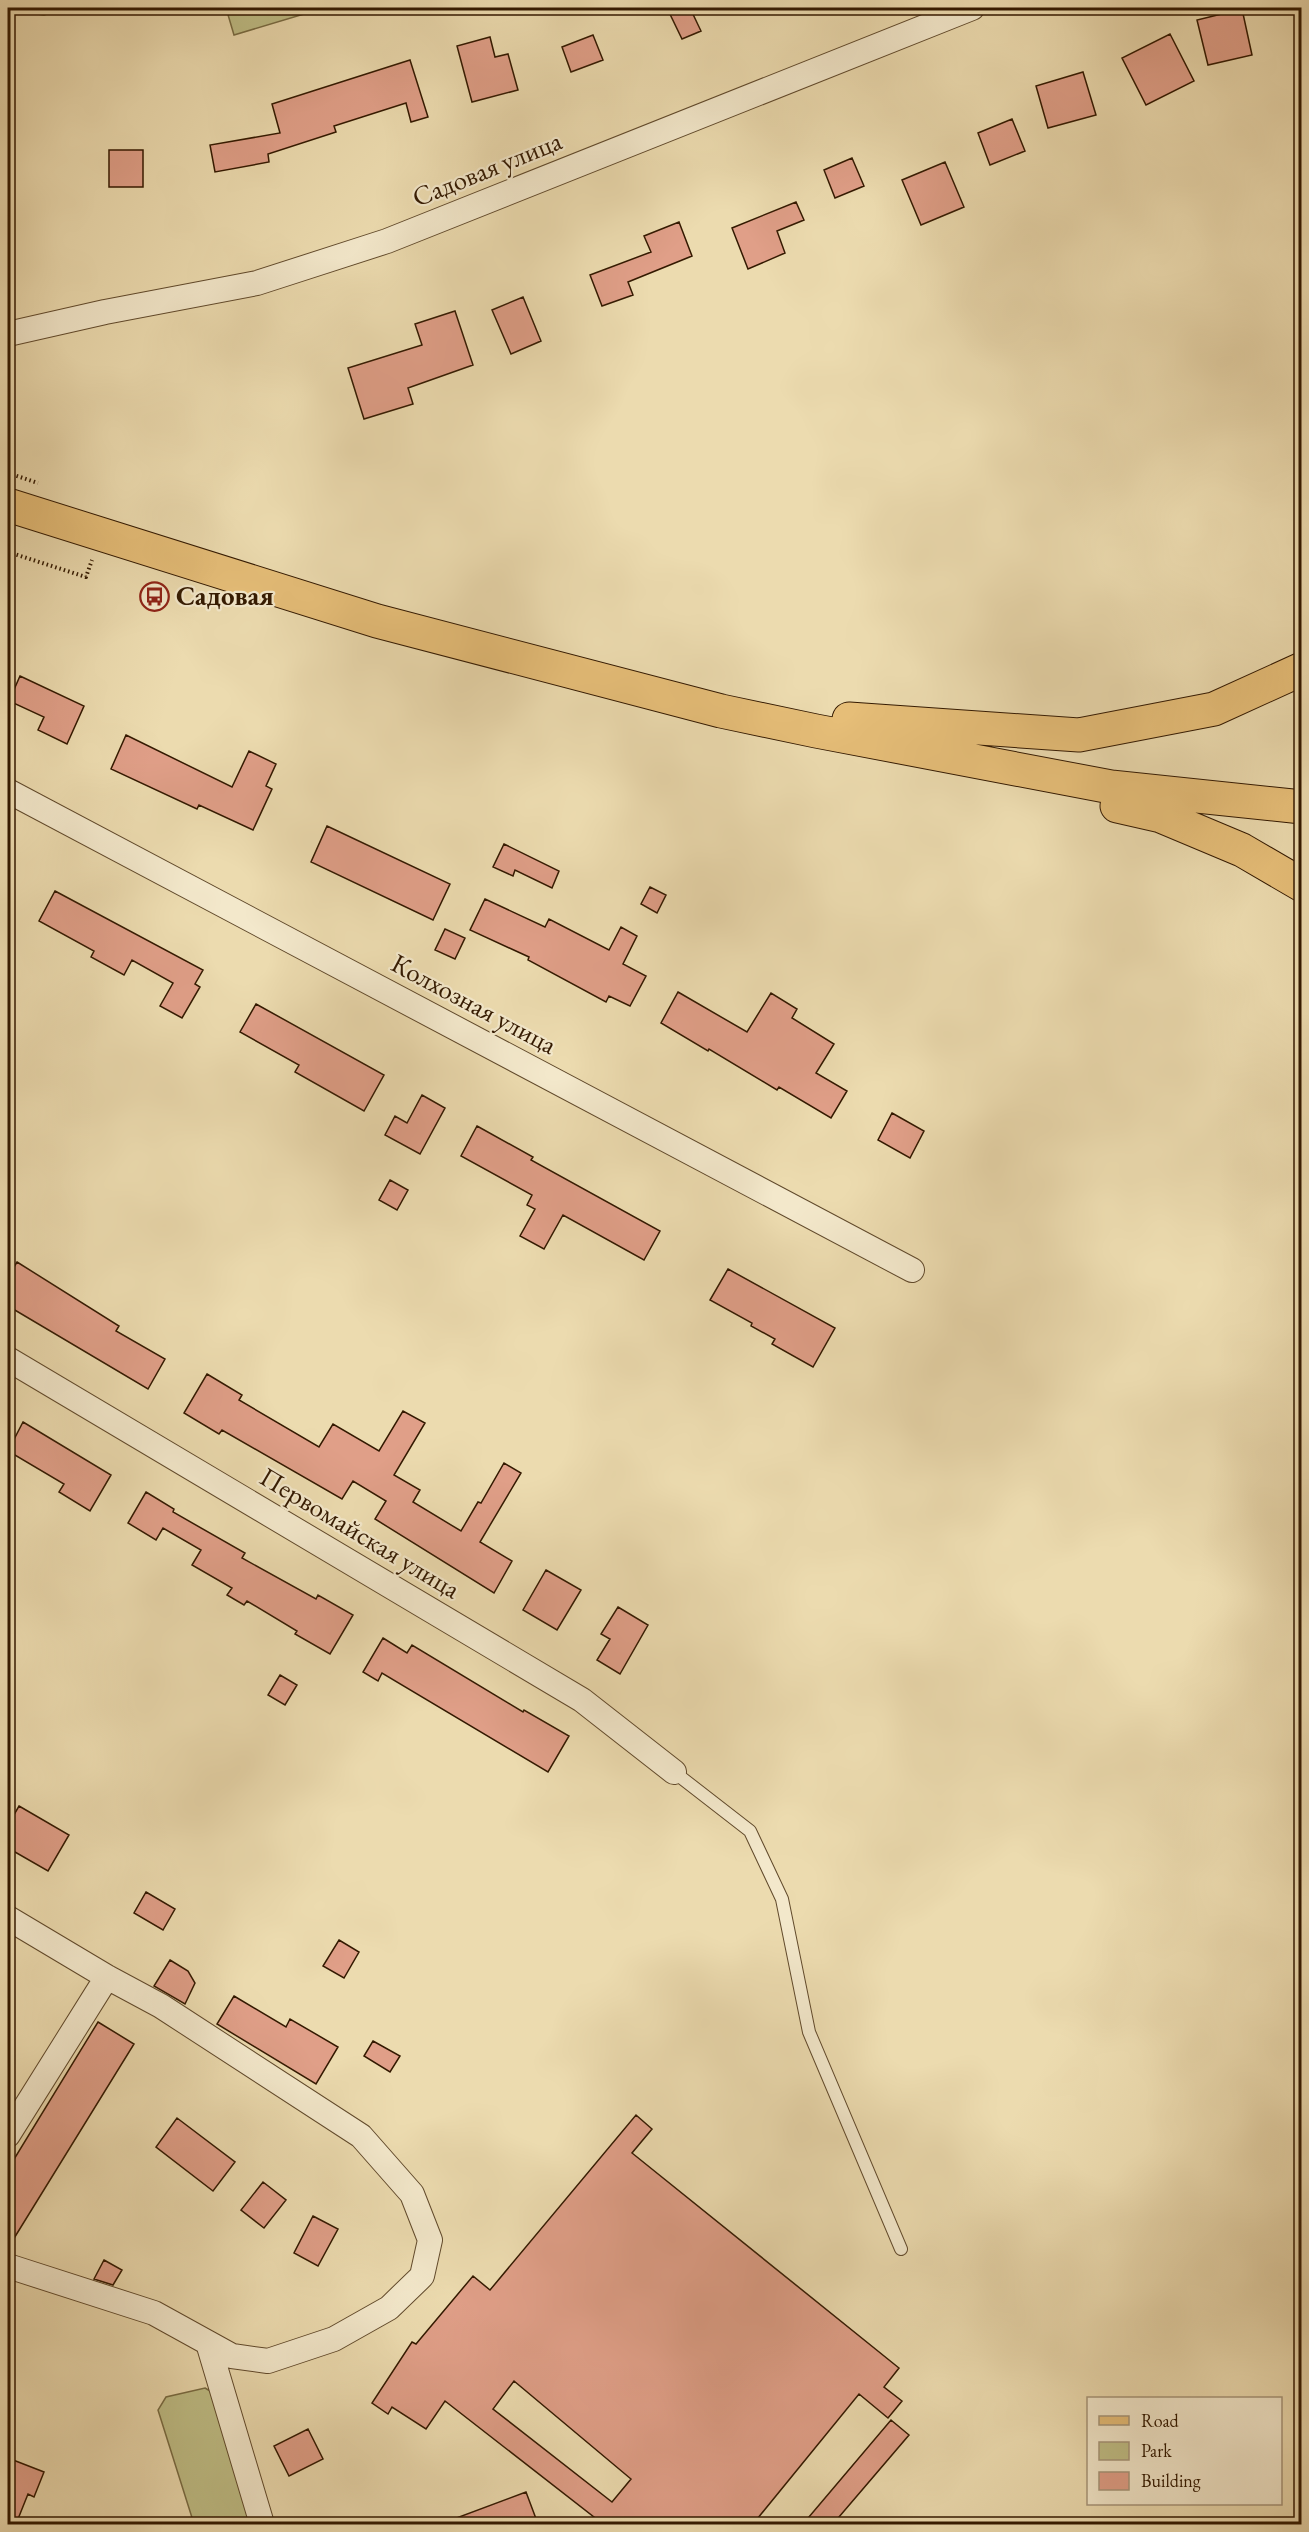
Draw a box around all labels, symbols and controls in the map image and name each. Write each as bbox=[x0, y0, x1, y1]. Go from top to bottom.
street label: Садовая улица bbox=[407, 123, 567, 214]
place label: Садовая bbox=[176, 578, 274, 613]
bus stop icon: Садовая bbox=[139, 580, 171, 612]
street label: Колхозная улица bbox=[385, 945, 563, 1062]
street label: Первомайская улица bbox=[254, 1459, 467, 1606]
legend bbox=[1087, 2397, 1282, 2505]
text: Road bbox=[1141, 2409, 1180, 2432]
text: Park bbox=[1141, 2439, 1172, 2462]
text: Building bbox=[1141, 2469, 1201, 2492]

